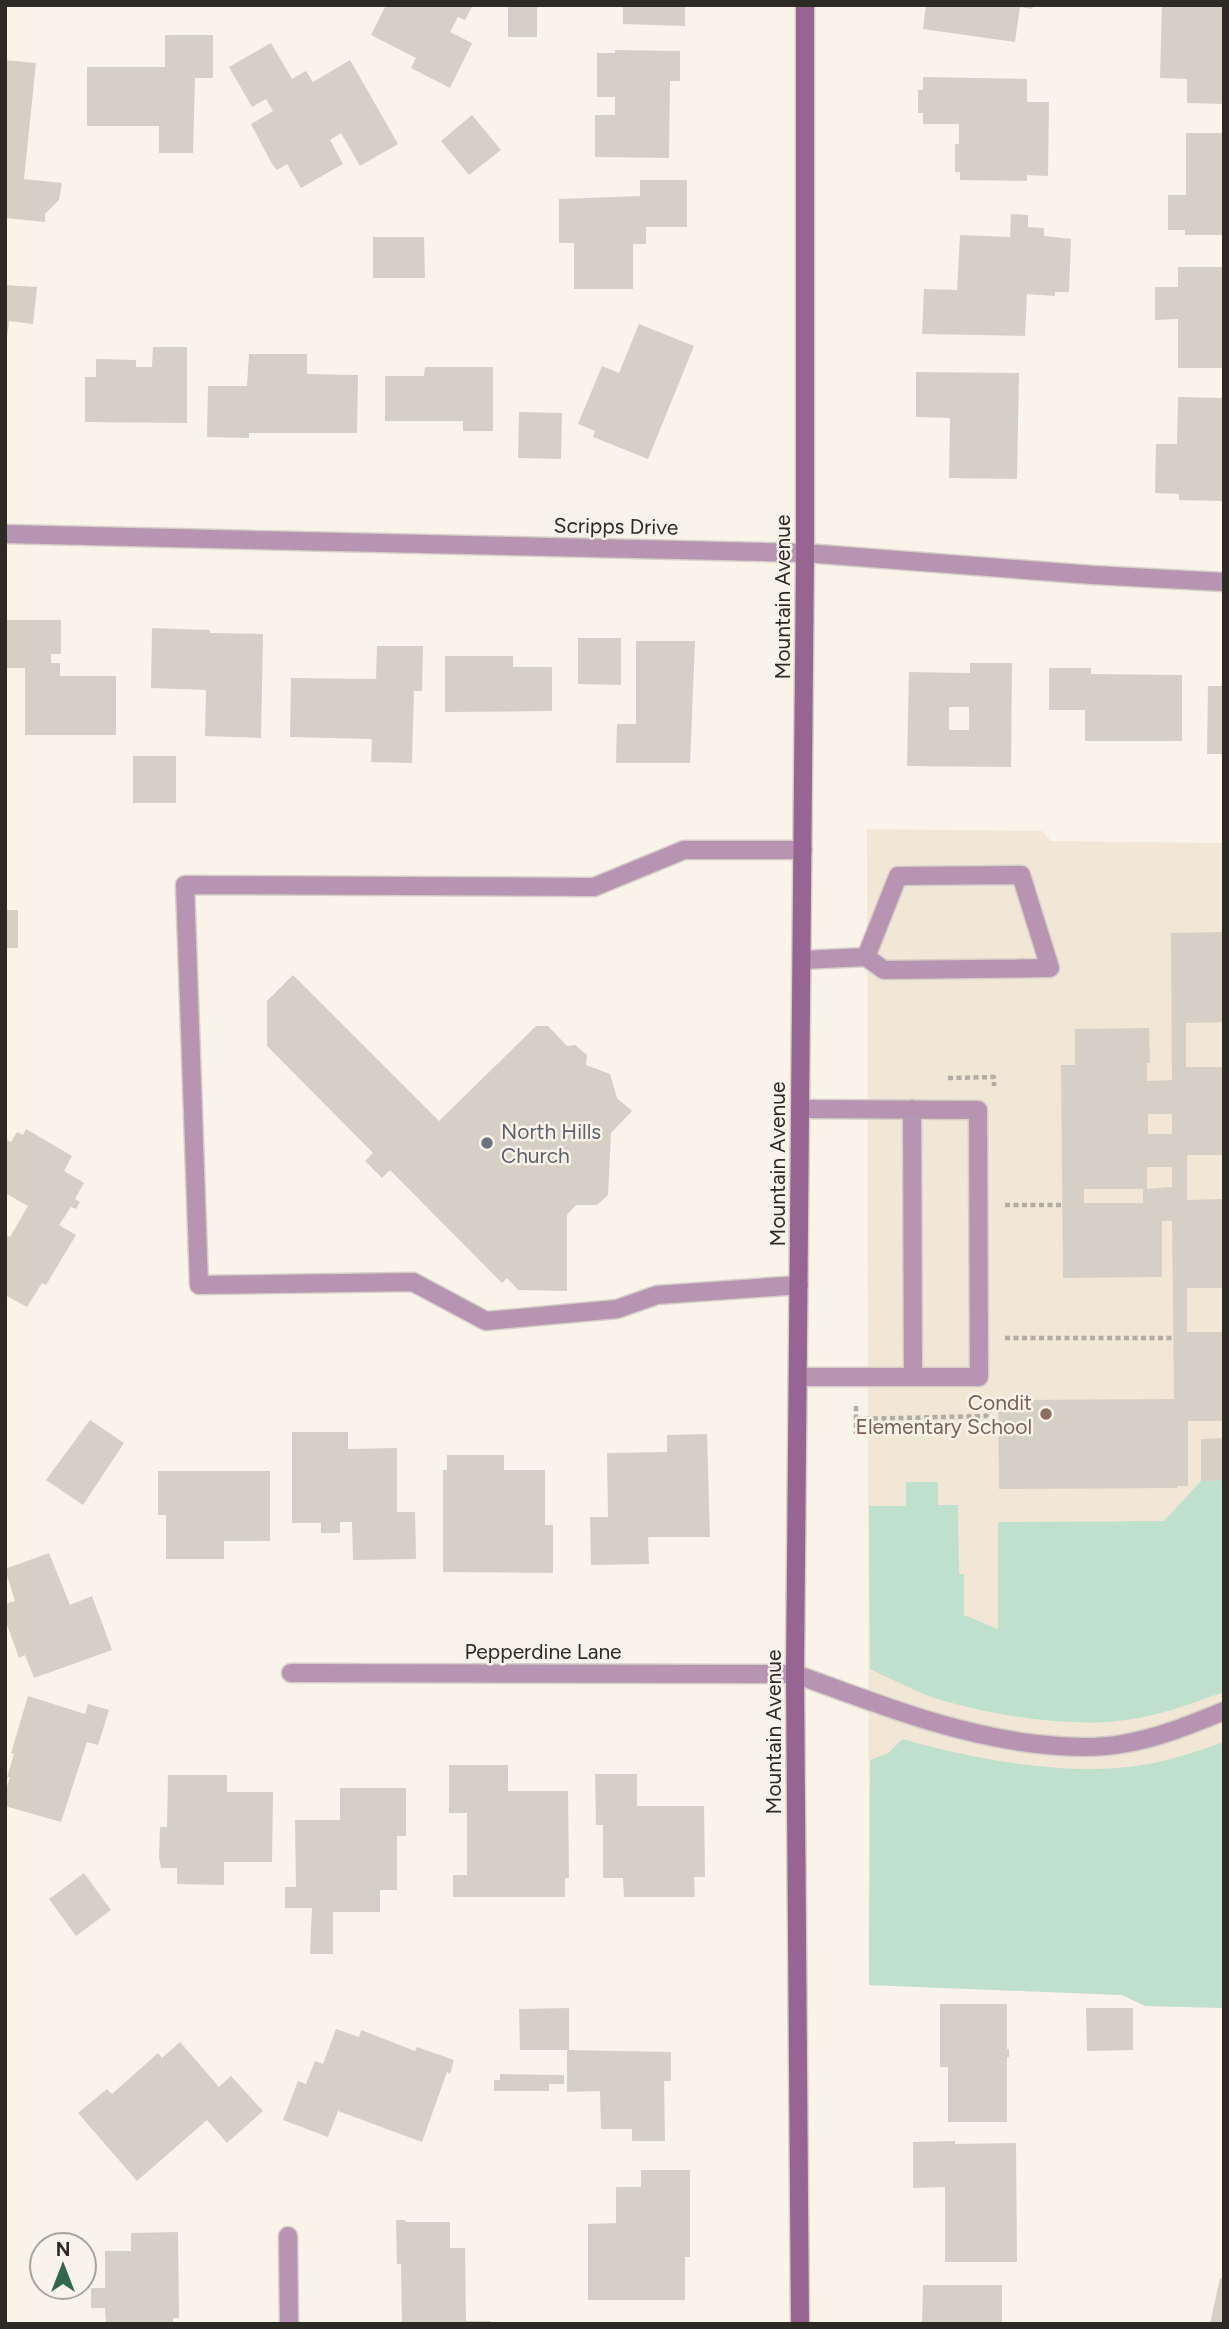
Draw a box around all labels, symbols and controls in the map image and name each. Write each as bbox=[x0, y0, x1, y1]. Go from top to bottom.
street label: Scripps Drive bbox=[553, 512, 679, 540]
street label: Mountain Avenue bbox=[770, 515, 795, 679]
street label: Mountain Avenue bbox=[765, 1082, 790, 1246]
place label: North Hills Church bbox=[501, 1119, 601, 1168]
marker: North Hills Church bbox=[479, 1135, 495, 1151]
place label: Condit Elementary School bbox=[856, 1390, 1032, 1439]
marker: Condit Elementary School bbox=[1038, 1406, 1054, 1422]
street label: Pepperdine Lane bbox=[464, 1639, 622, 1664]
street label: Mountain Avenue bbox=[761, 1650, 786, 1814]
north arrow bbox=[28, 2231, 98, 2301]
text: N bbox=[56, 2238, 70, 2261]

